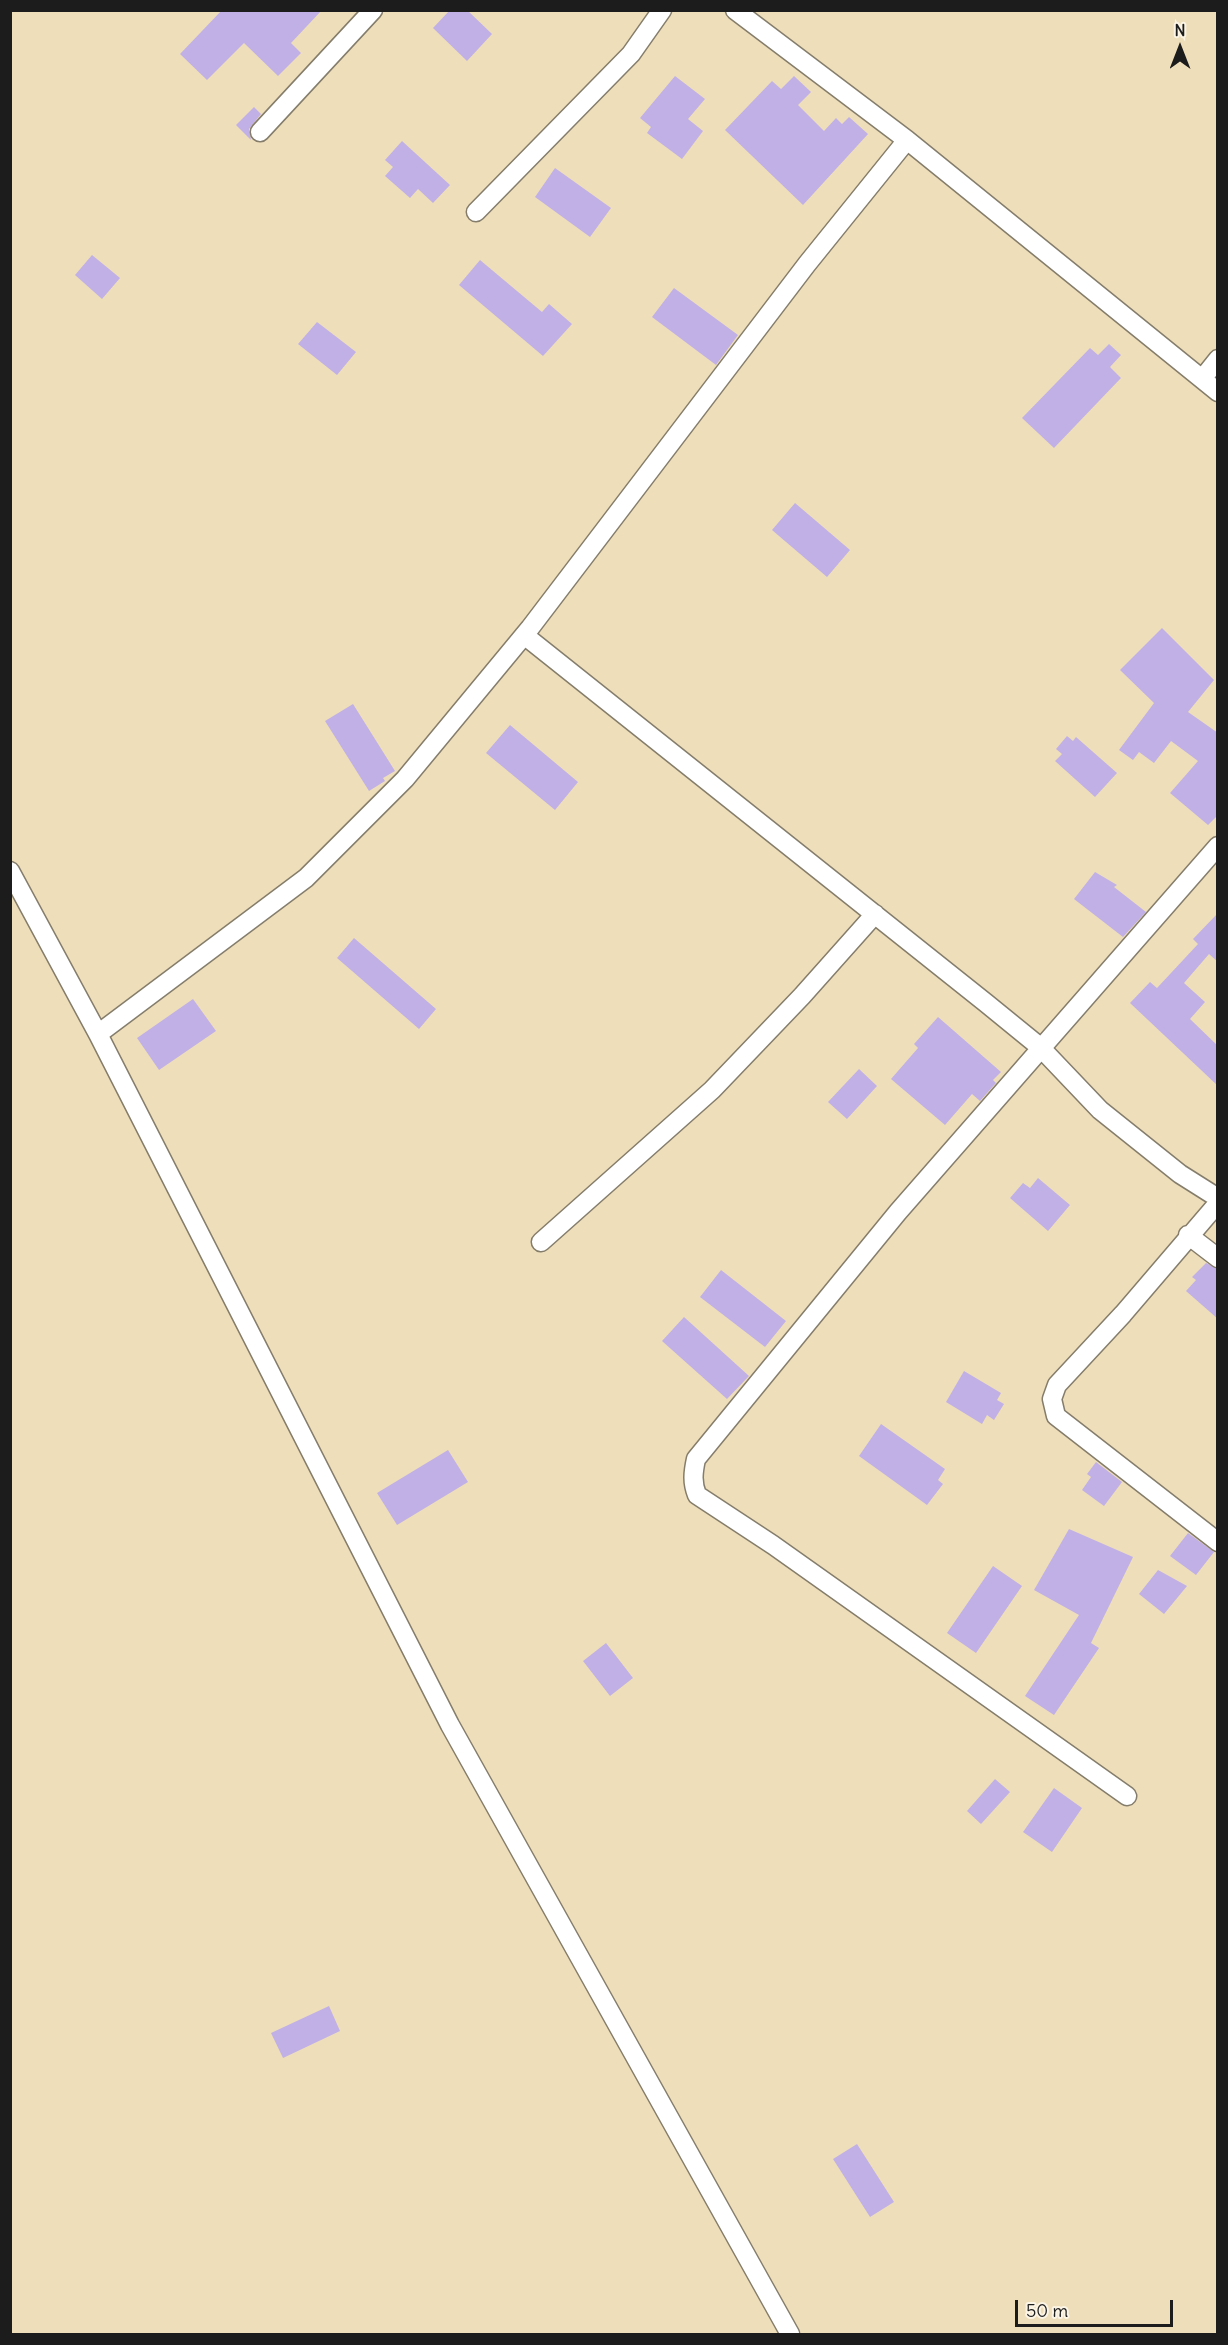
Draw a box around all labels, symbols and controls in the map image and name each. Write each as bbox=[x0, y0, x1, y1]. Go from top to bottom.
north arrow bbox=[1150, 18, 1210, 78]
text: N bbox=[1174, 20, 1186, 40]
scale bar bbox=[1018, 2288, 1176, 2326]
text: 50 m bbox=[1026, 2299, 1068, 2322]

